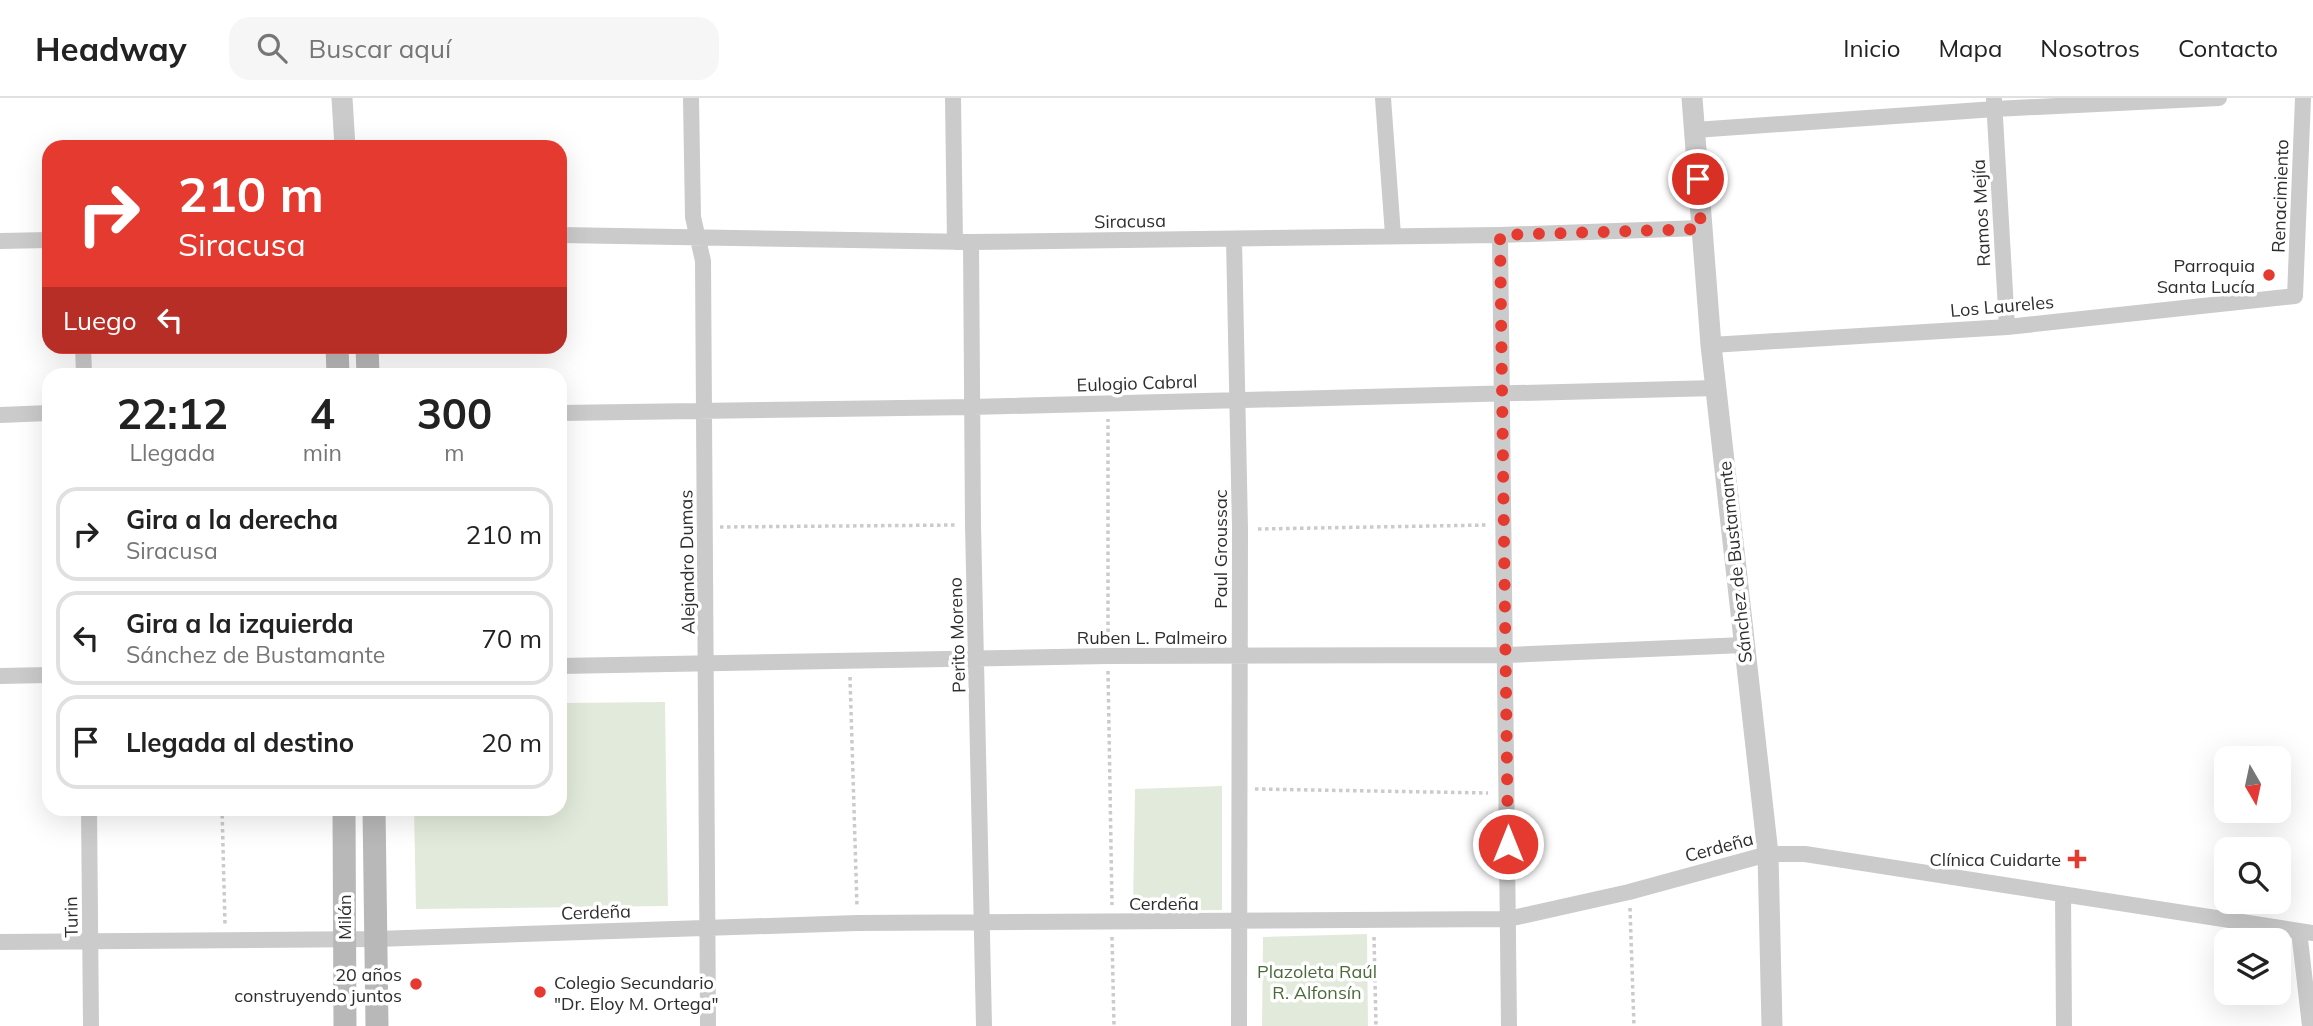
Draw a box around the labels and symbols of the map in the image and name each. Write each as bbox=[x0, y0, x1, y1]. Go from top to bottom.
street label: Renacimiento bbox=[2267, 139, 2293, 253]
pin bbox=[1668, 149, 1728, 209]
street label: Ramos Mejía bbox=[1967, 159, 1995, 267]
street label: Siracusa bbox=[1094, 209, 1166, 233]
place label: Parroquia Santa Lucía bbox=[2157, 254, 2255, 298]
marker: Parroquia Santa Lucía bbox=[2261, 267, 2277, 283]
street label: Los Laureles bbox=[1949, 290, 2055, 322]
street label: Eulogio Cabral bbox=[1076, 369, 1198, 397]
street label: Sánchez de Bustamante bbox=[1713, 460, 1757, 664]
street label: Alejandro Dumas bbox=[674, 489, 700, 634]
street label: Paul Groussac bbox=[1209, 489, 1232, 609]
street label: Perito Moreno bbox=[943, 577, 971, 693]
street label: Ruben L. Palmeiro bbox=[1077, 626, 1227, 649]
north arrow bbox=[2214, 746, 2291, 822]
position arrow bbox=[1471, 807, 1545, 881]
street label: Cerdeña bbox=[1682, 827, 1756, 867]
place label: Clínica Cuidarte bbox=[1930, 848, 2061, 871]
marker: Clínica Cuidarte bbox=[2067, 849, 2087, 869]
street label: Cerdeña bbox=[1129, 892, 1199, 915]
street label: Milán bbox=[333, 894, 356, 940]
street label: Turin bbox=[59, 896, 83, 938]
street label: Cerdeña bbox=[561, 899, 631, 925]
park label: Plazoleta Raúl R. Alfonsín bbox=[1257, 960, 1377, 1004]
place label: 20 años construyendo juntos bbox=[234, 963, 402, 1007]
place label: Colegio Secundario "Dr. Eloy M. Ortega" bbox=[554, 971, 719, 1015]
marker: 20 años construyendo juntos bbox=[408, 976, 424, 992]
marker: Colegio Secundario "Dr. Eloy M. Ortega" bbox=[532, 984, 548, 1000]

